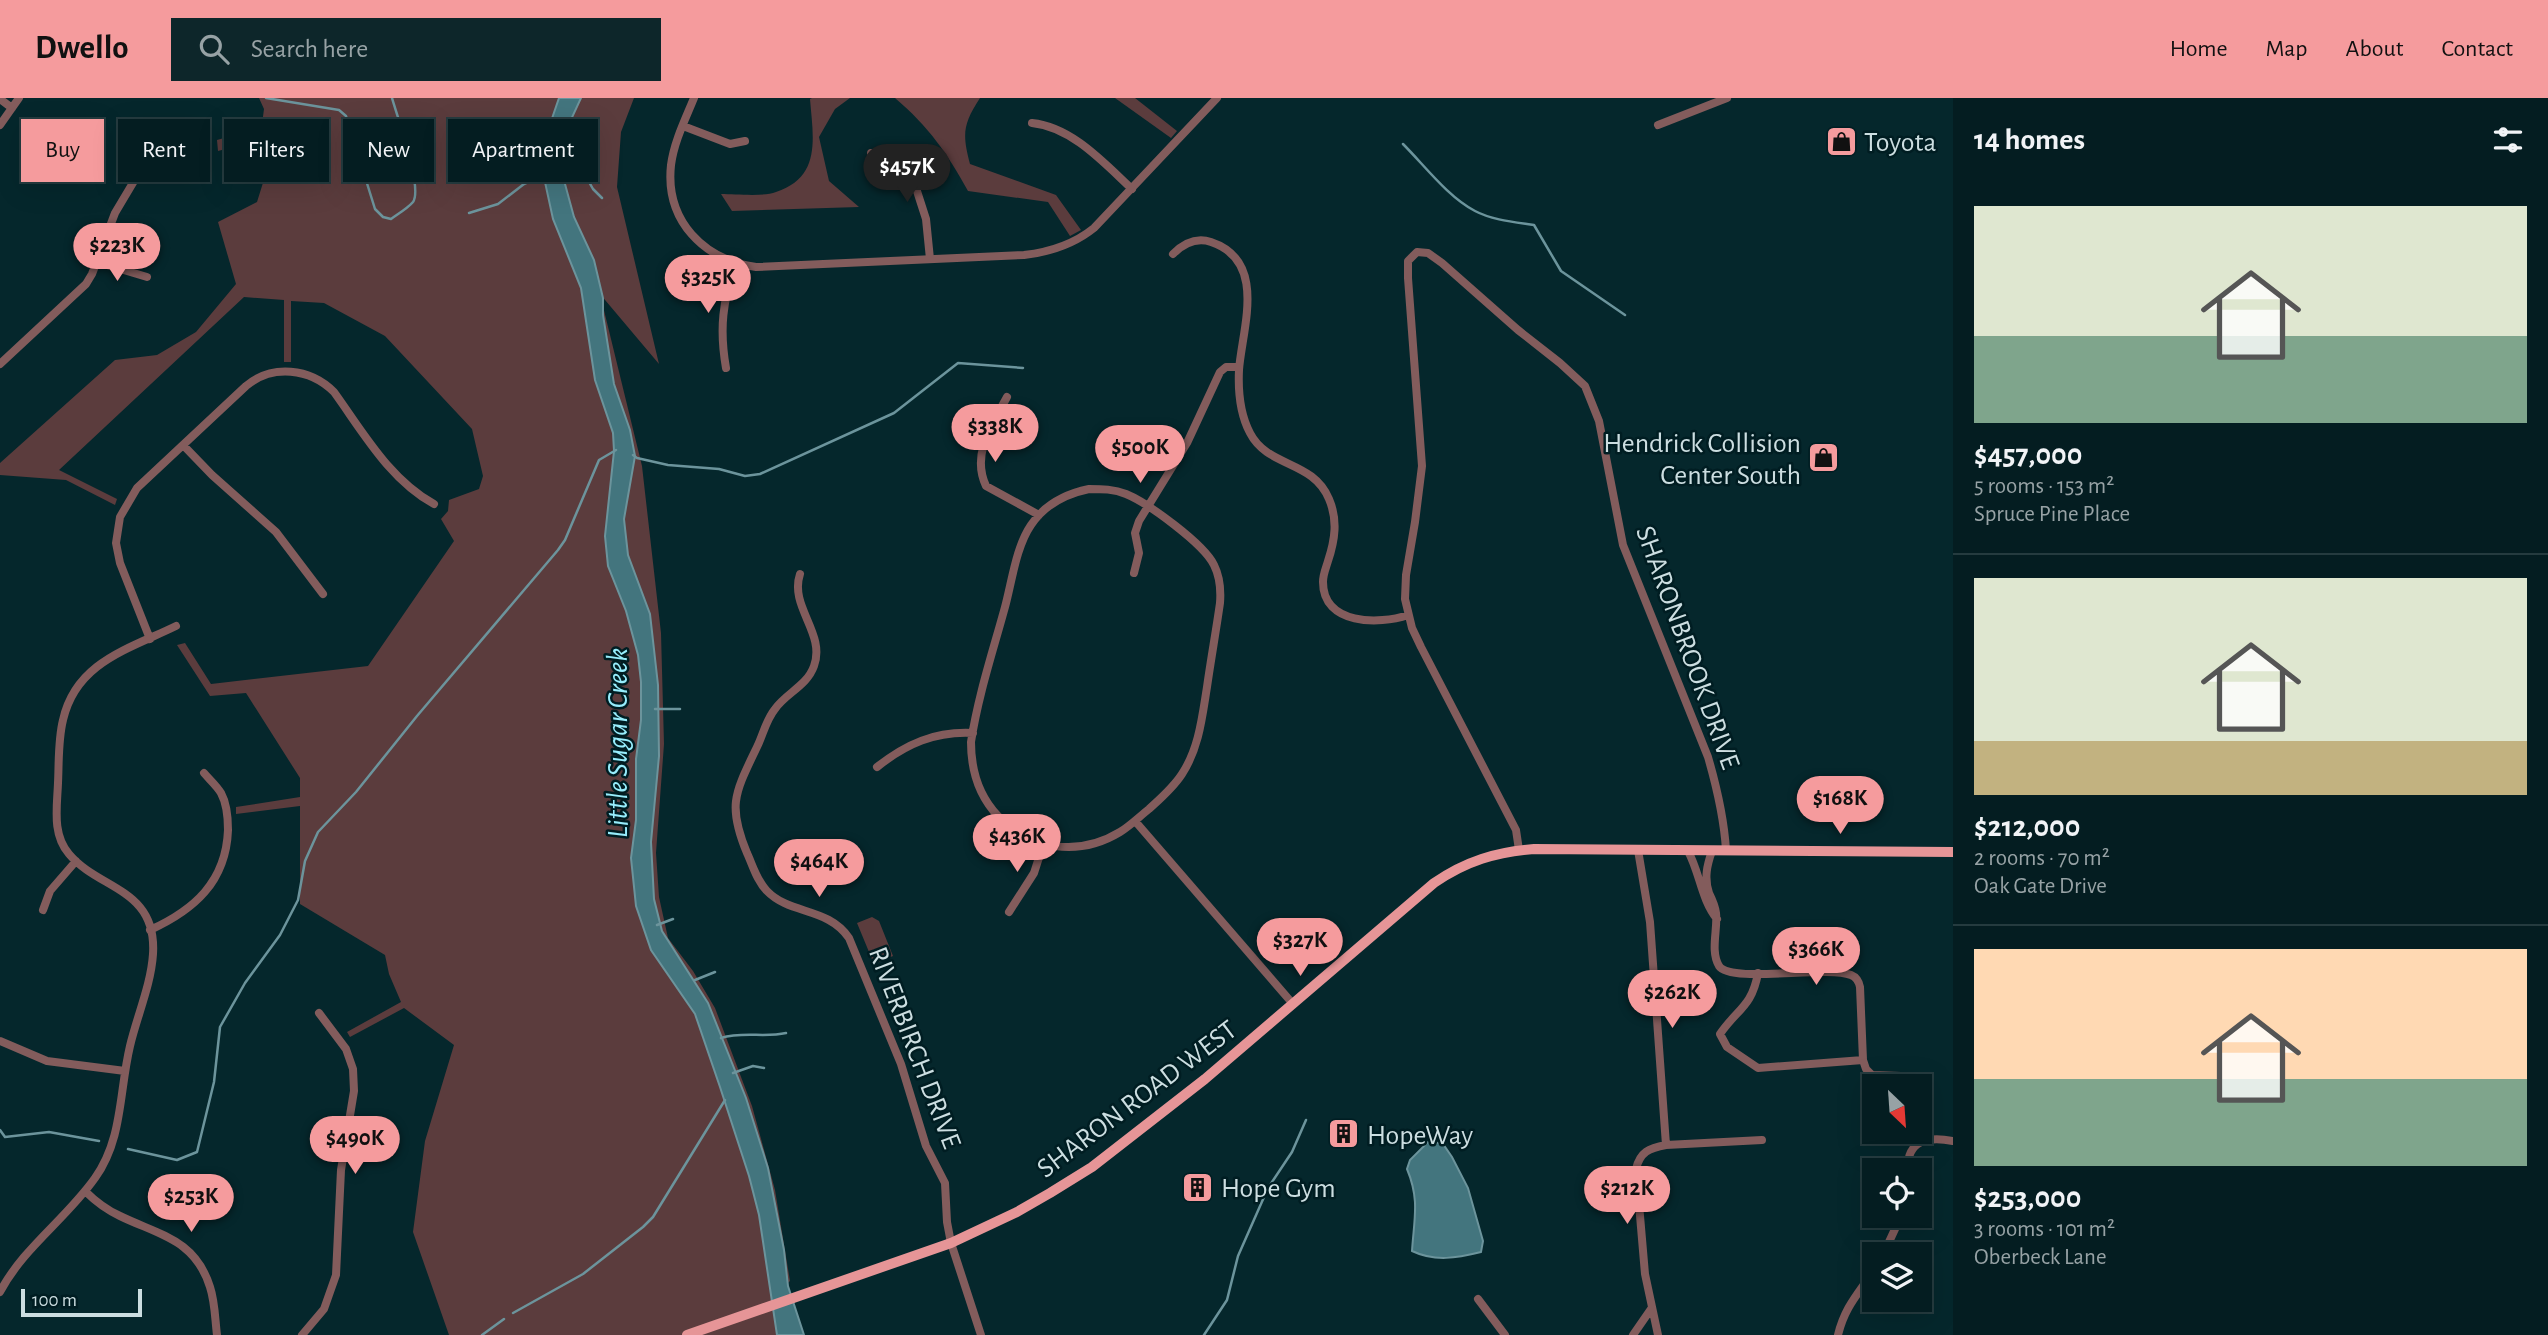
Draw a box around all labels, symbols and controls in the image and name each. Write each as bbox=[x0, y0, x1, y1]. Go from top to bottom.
search box bbox=[171, 18, 661, 81]
icon: search bbox=[195, 30, 233, 68]
text: Dwello bbox=[35, 32, 129, 65]
text: Search here bbox=[251, 36, 368, 62]
text: Home bbox=[2170, 37, 2228, 61]
text: Map bbox=[2266, 37, 2308, 61]
text: About bbox=[2346, 37, 2403, 61]
text: Contact bbox=[2441, 37, 2513, 61]
chip: Buy bbox=[21, 119, 104, 182]
chip: Rent bbox=[118, 119, 210, 182]
chip: Filters bbox=[224, 119, 329, 182]
chip: New bbox=[343, 119, 434, 182]
chip: Apartment bbox=[448, 119, 598, 182]
icon: filters bbox=[2489, 121, 2527, 159]
shop icon: Toyota bbox=[1824, 124, 1858, 158]
text: 14 homes bbox=[1974, 125, 2085, 155]
place label: Toyota bbox=[1864, 129, 1936, 157]
pin: $457K bbox=[858, 144, 956, 204]
text: $457K bbox=[879, 155, 935, 178]
pin: $223K bbox=[68, 223, 166, 283]
text: $223K bbox=[89, 234, 145, 257]
icon: home bbox=[2188, 252, 2314, 378]
pin: $325K bbox=[659, 256, 757, 315]
text: $325K bbox=[681, 266, 735, 289]
pin: $338K bbox=[946, 404, 1044, 464]
text: $338K bbox=[968, 415, 1022, 438]
pin: $500K bbox=[1091, 426, 1189, 485]
place label: Hendrick Collision Center South bbox=[1603, 430, 1801, 490]
text: $500K bbox=[1111, 436, 1169, 459]
text: $457,000 bbox=[1974, 440, 2082, 470]
shop icon: Hendrick Collision Center South bbox=[1807, 441, 1841, 475]
text: 5 rooms · 153 m² bbox=[1974, 475, 2114, 498]
text: Spruce Pine Place bbox=[1974, 503, 2130, 526]
street label: SHARONBROOK DRIVE bbox=[1630, 522, 1744, 773]
icon: home bbox=[2188, 624, 2314, 750]
water label: Little Sugar Creek bbox=[603, 648, 633, 838]
pin: $168K bbox=[1791, 776, 1889, 836]
text: $168K bbox=[1813, 787, 1867, 810]
text: $212,000 bbox=[1974, 812, 2080, 842]
pin: $436K bbox=[968, 814, 1066, 874]
text: $436K bbox=[989, 825, 1045, 848]
pin: $464K bbox=[770, 840, 868, 899]
text: 2 rooms · 70 m² bbox=[1974, 847, 2110, 870]
text: $464K bbox=[790, 850, 848, 873]
text: Oak Gate Drive bbox=[1974, 875, 2107, 898]
pin: $327K bbox=[1251, 918, 1349, 978]
pin: $366K bbox=[1767, 928, 1865, 987]
text: $327K bbox=[1273, 929, 1327, 952]
text: $366K bbox=[1788, 938, 1844, 961]
street label: RIVERBIRCH DRIVE bbox=[863, 943, 965, 1152]
pin: $262K bbox=[1623, 970, 1721, 1030]
text: $262K bbox=[1644, 981, 1700, 1004]
icon: home bbox=[2188, 995, 2314, 1121]
street label: SHARON ROAD WEST bbox=[1032, 1015, 1242, 1184]
north arrow bbox=[1862, 1074, 1932, 1144]
map controls bbox=[1862, 1074, 1932, 1312]
pin: $490K bbox=[306, 1116, 404, 1176]
building icon: HopeWay bbox=[1327, 1117, 1361, 1151]
place label: HopeWay bbox=[1367, 1122, 1473, 1150]
text: $490K bbox=[326, 1127, 384, 1150]
button: locate bbox=[1862, 1158, 1932, 1228]
pin: $212K bbox=[1578, 1166, 1676, 1226]
building icon: Hope Gym bbox=[1181, 1170, 1215, 1204]
pin: $253K bbox=[142, 1174, 240, 1234]
place label: Hope Gym bbox=[1221, 1175, 1336, 1203]
text: $212K bbox=[1600, 1177, 1654, 1200]
text: $253,000 bbox=[1974, 1183, 2081, 1213]
text: $253K bbox=[164, 1185, 218, 1208]
text: 3 rooms · 101 m² bbox=[1974, 1218, 2115, 1241]
button: layers bbox=[1862, 1242, 1932, 1312]
text: Oberbeck Lane bbox=[1974, 1246, 2106, 1269]
scale bar bbox=[21, 1286, 142, 1318]
text: 100 m bbox=[32, 1291, 77, 1310]

